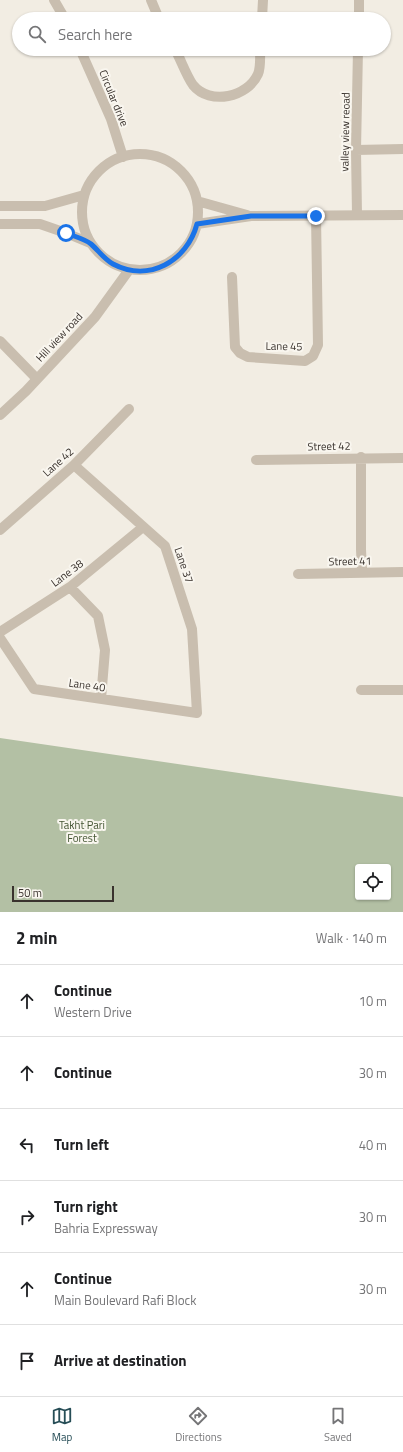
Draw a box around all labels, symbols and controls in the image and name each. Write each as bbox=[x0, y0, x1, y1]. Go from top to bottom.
search box bbox=[12, 12, 391, 56]
icon: search bbox=[26, 23, 48, 45]
text: Search here bbox=[58, 23, 132, 46]
street label: Circular drive bbox=[95, 67, 133, 129]
street label: valley view reoad bbox=[336, 92, 354, 172]
route end bbox=[307, 207, 325, 225]
route start bbox=[57, 224, 75, 242]
street label: Hill view road bbox=[32, 309, 86, 365]
street label: Lane 45 bbox=[265, 338, 303, 354]
street label: Street 42 bbox=[307, 438, 351, 454]
street label: Lane 42 bbox=[39, 444, 77, 480]
street label: Lane 37 bbox=[170, 545, 198, 585]
street label: Street 41 bbox=[328, 553, 372, 569]
street label: Lane 38 bbox=[47, 555, 87, 591]
street label: Lane 40 bbox=[68, 675, 106, 695]
park label: Takht Pari Forest bbox=[59, 817, 105, 846]
map controls bbox=[355, 864, 391, 900]
button: locate bbox=[355, 864, 391, 900]
scale bar bbox=[12, 884, 114, 903]
text: 50 m bbox=[18, 885, 42, 901]
text: 2 min bbox=[16, 925, 57, 951]
text: Walk · 140 m bbox=[316, 928, 387, 948]
text: Continue bbox=[54, 979, 112, 1002]
icon: ahead bbox=[16, 990, 38, 1012]
text: 10 m bbox=[359, 991, 387, 1011]
text: Western Drive bbox=[54, 1002, 132, 1022]
text: Continue bbox=[54, 1061, 112, 1084]
icon: ahead bbox=[16, 1062, 38, 1084]
text: 30 m bbox=[359, 1063, 387, 1083]
text: Turn left bbox=[54, 1133, 109, 1156]
icon: left bbox=[16, 1134, 38, 1156]
text: 40 m bbox=[359, 1135, 387, 1155]
text: Turn right bbox=[54, 1195, 118, 1218]
icon: right bbox=[16, 1206, 38, 1228]
text: 30 m bbox=[359, 1207, 387, 1227]
text: Bahria Expressway bbox=[54, 1218, 158, 1238]
text: Continue bbox=[54, 1267, 112, 1290]
icon: ahead bbox=[16, 1278, 38, 1300]
text: 30 m bbox=[359, 1279, 387, 1299]
text: Main Boulevard Rafi Block bbox=[54, 1290, 196, 1310]
text: Arrive at destination bbox=[54, 1349, 187, 1372]
icon: arrive bbox=[16, 1350, 38, 1372]
tab: Map bbox=[51, 1405, 73, 1445]
tab: Directions bbox=[175, 1405, 222, 1445]
tab: Saved bbox=[324, 1405, 352, 1445]

